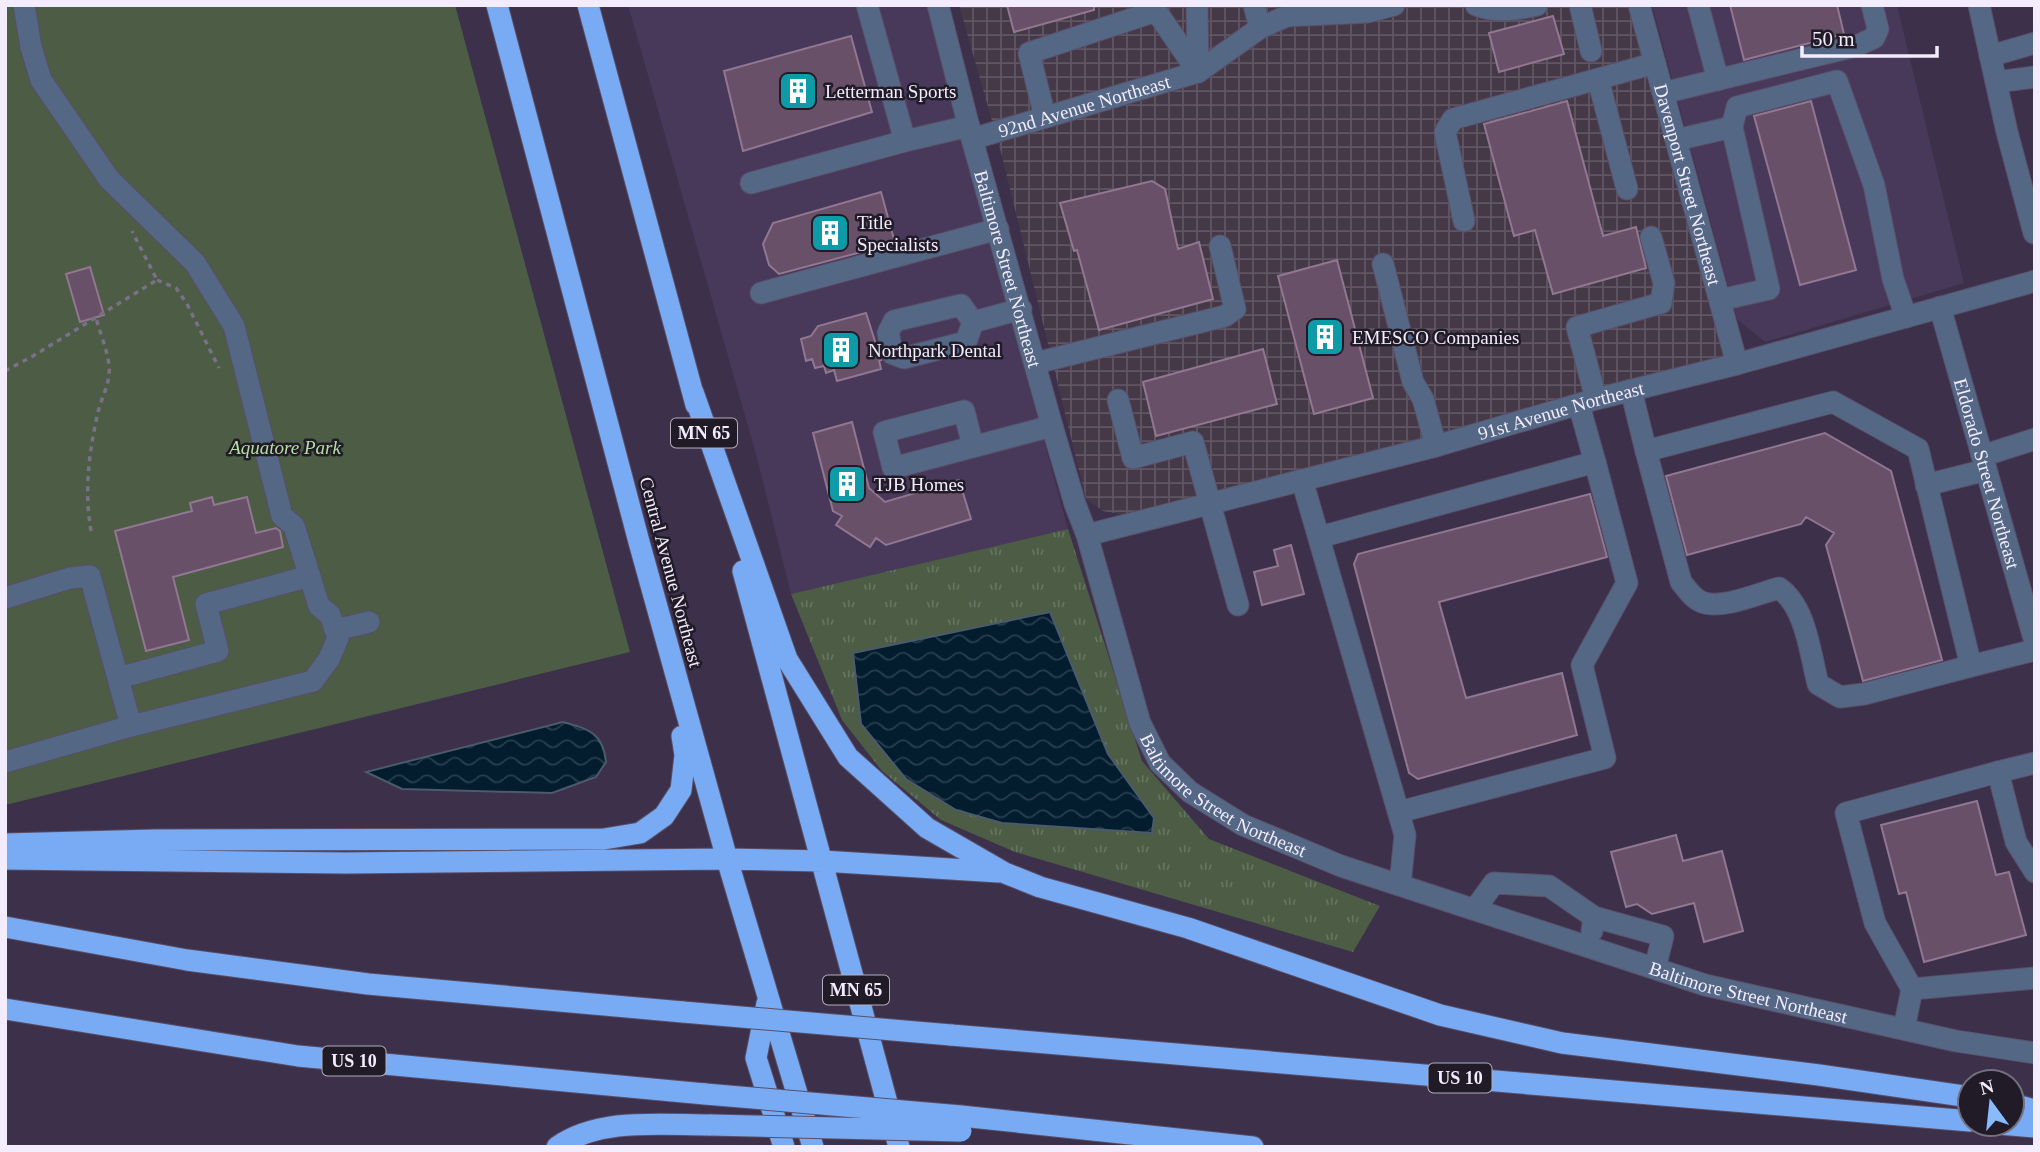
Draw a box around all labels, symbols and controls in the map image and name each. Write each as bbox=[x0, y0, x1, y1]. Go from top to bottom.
scale bar bbox=[1802, 14, 1937, 58]
text: 50 m bbox=[1812, 27, 1855, 51]
building icon: Letterman Sports bbox=[777, 70, 819, 112]
street label: 92nd Avenue Northeast bbox=[996, 70, 1173, 141]
place label: Letterman Sports bbox=[825, 81, 956, 102]
street label: Davenport Street Northeast bbox=[1650, 81, 1726, 288]
street label: Baltimore Street Northeast bbox=[971, 168, 1046, 370]
building icon: Title Specialists bbox=[809, 212, 851, 254]
place label: Title Specialists bbox=[857, 212, 938, 255]
building icon: EMESCO Companies bbox=[1304, 316, 1346, 358]
place label: EMESCO Companies bbox=[1352, 327, 1519, 348]
building icon: Northpark Dental bbox=[820, 329, 862, 371]
place label: Northpark Dental bbox=[868, 340, 1001, 361]
street label: Eldorado Street Northeast bbox=[1950, 376, 2024, 572]
street label: 91st Avenue Northeast bbox=[1475, 377, 1647, 444]
road number: MN 65 bbox=[671, 418, 737, 447]
park label: Aquatore Park bbox=[227, 437, 341, 458]
building icon: TJB Homes bbox=[826, 463, 868, 505]
place label: TJB Homes bbox=[874, 474, 964, 495]
street label: Central Avenue Northeast bbox=[636, 475, 707, 670]
street label: Baltimore Street Northeast bbox=[1136, 730, 1310, 861]
street label: Baltimore Street Northeast bbox=[1647, 957, 1850, 1027]
road number: MN 65 bbox=[823, 975, 889, 1004]
road number: US 10 bbox=[322, 1046, 386, 1076]
road number: US 10 bbox=[1428, 1064, 1492, 1092]
north arrow bbox=[1956, 1068, 2026, 1138]
text: N bbox=[1977, 1075, 1996, 1099]

